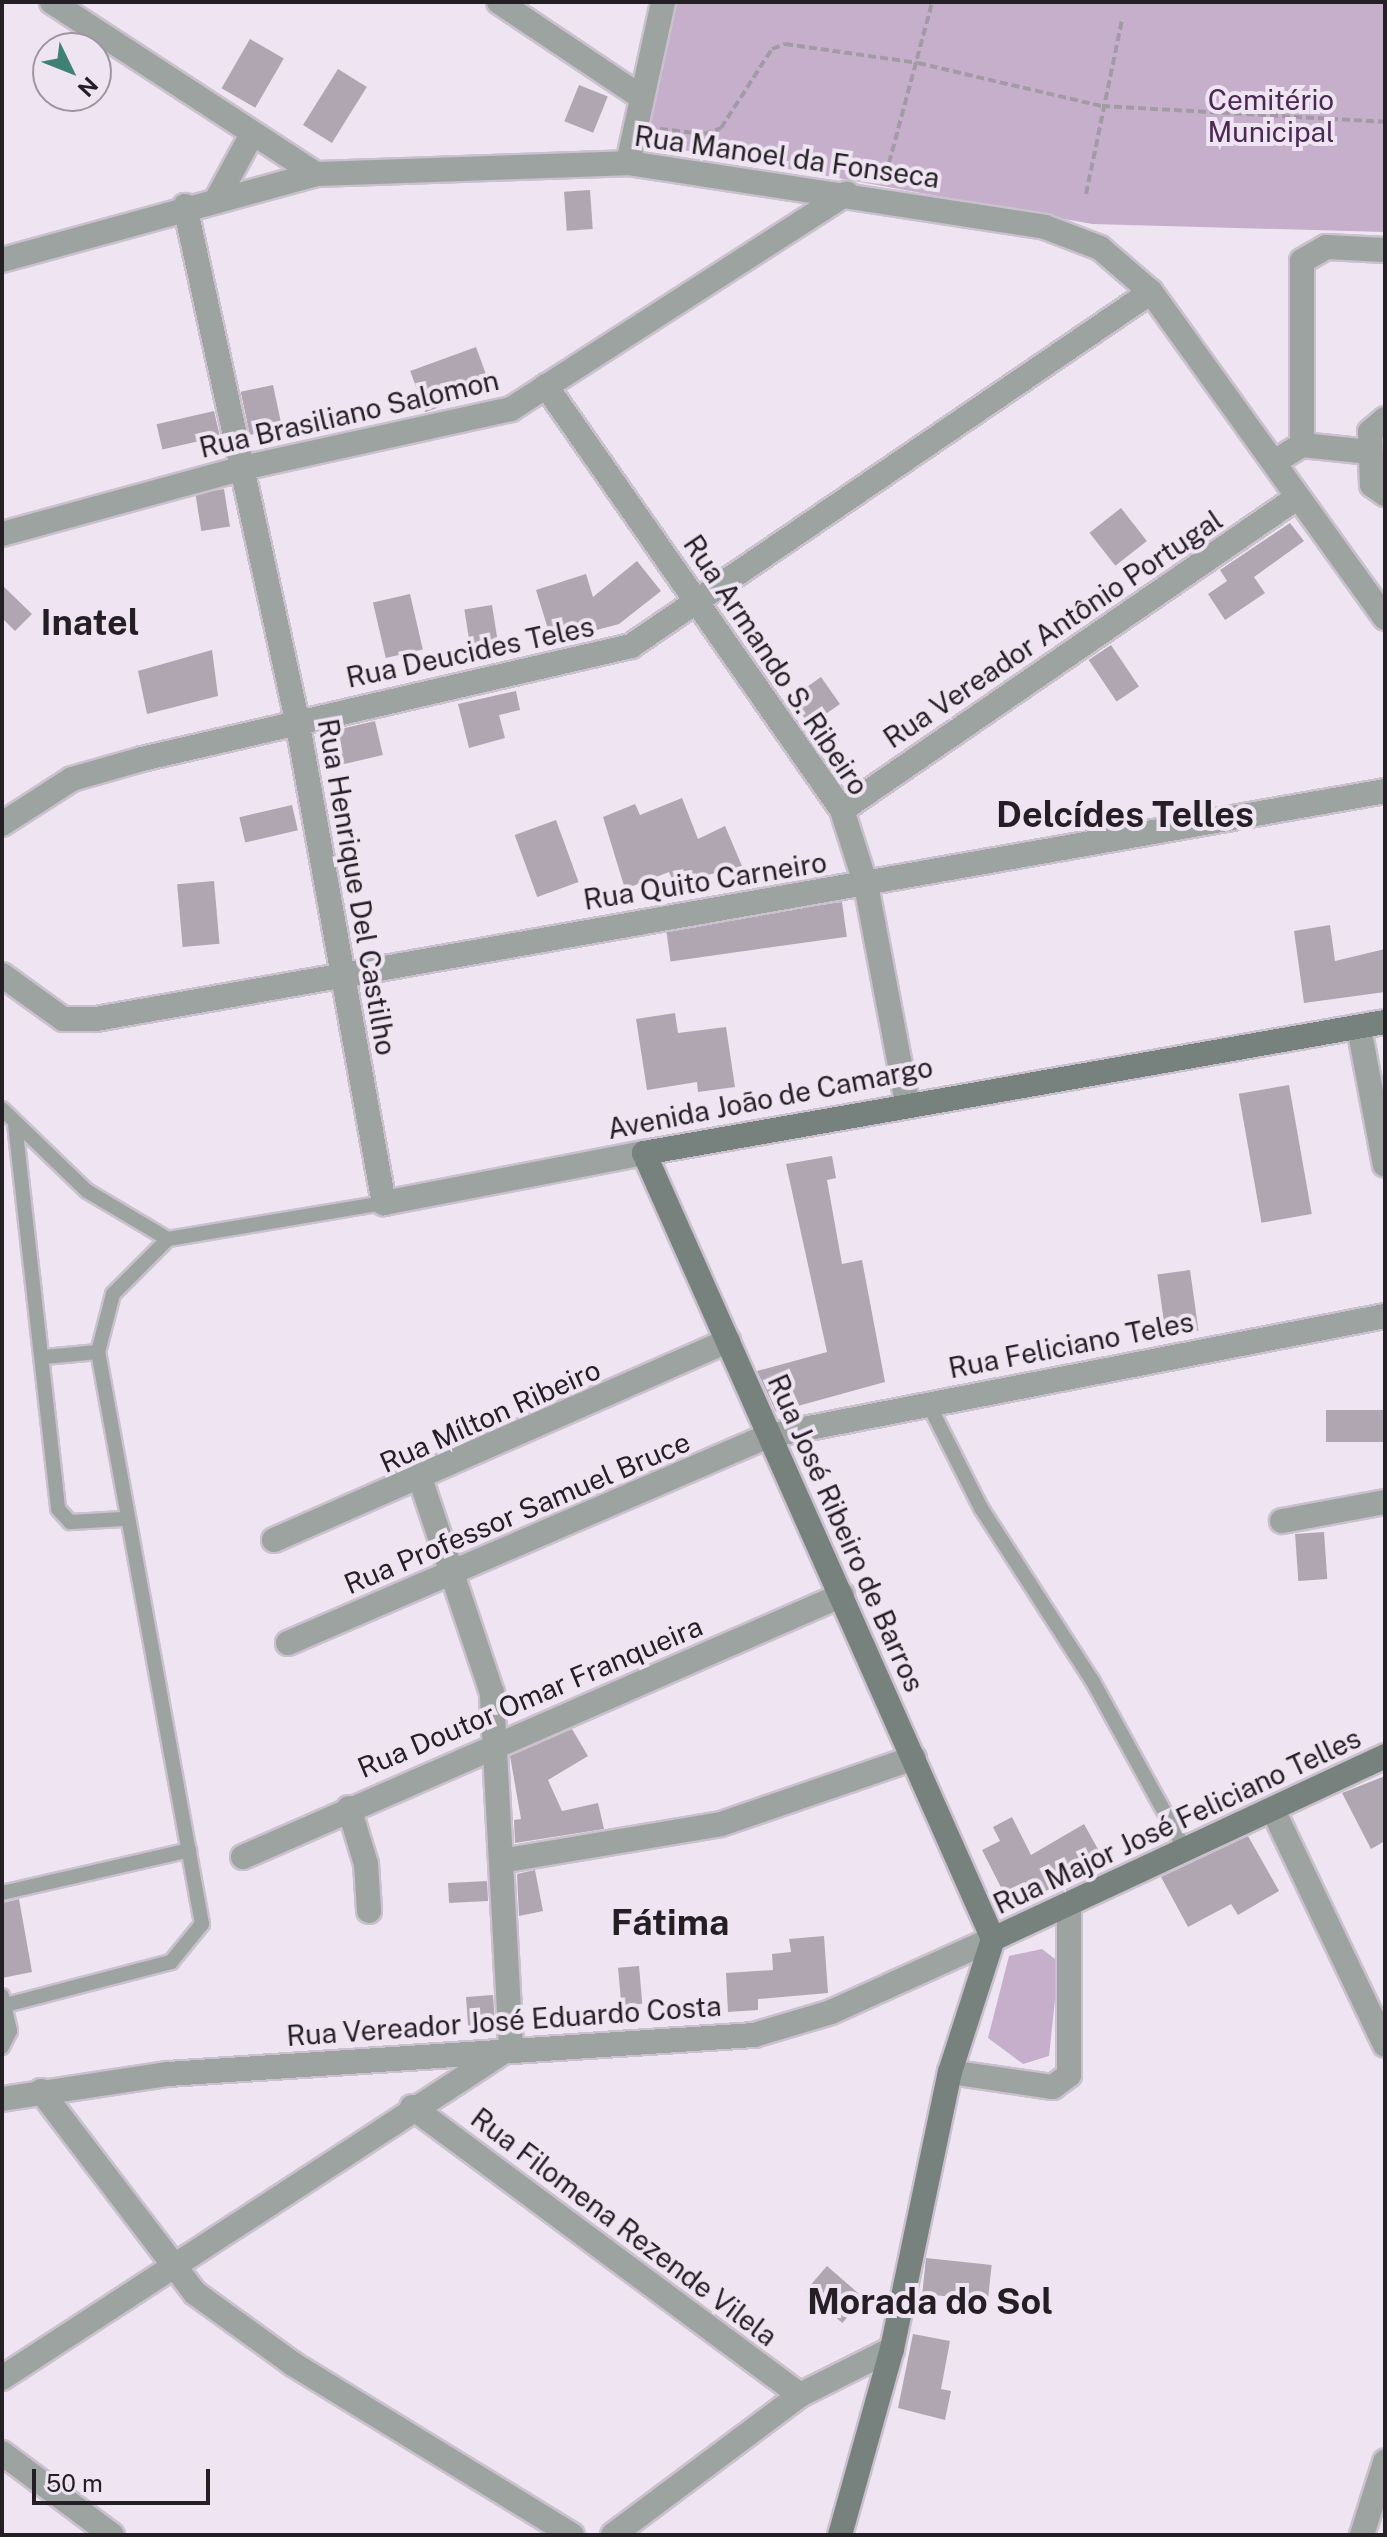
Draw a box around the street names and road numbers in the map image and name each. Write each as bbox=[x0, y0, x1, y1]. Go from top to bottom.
street label: Rua Manoel da Fonseca bbox=[632, 119, 942, 195]
street label: Rua Brasiliano Salomon bbox=[196, 363, 502, 465]
street label: Rua Vereador Antônio Portugal bbox=[877, 503, 1229, 755]
street label: Rua Armando S. Ribeiro bbox=[676, 528, 876, 802]
street label: Rua Deucides Teles bbox=[343, 609, 597, 695]
street label: Rua Henrique Del Castilho bbox=[311, 716, 403, 1058]
street label: Rua Quito Carneiro bbox=[581, 845, 829, 917]
street label: Avenida João de Camargo bbox=[604, 1050, 936, 1146]
street label: Rua Feliciano Teles bbox=[946, 1305, 1196, 1385]
street label: Rua Mílton Ribeiro bbox=[375, 1352, 605, 1480]
street label: Rua José Ribeiro de Barros bbox=[761, 1369, 931, 1697]
street label: Rua Professor Samuel Bruce bbox=[339, 1425, 695, 1601]
street label: Rua Doutor Omar Franqueira bbox=[353, 1609, 707, 1785]
street label: Rua Major José Feliciano Telles bbox=[988, 1721, 1366, 1921]
street label: Rua Vereador José Eduardo Costa bbox=[285, 1989, 723, 2053]
street label: Rua Filomena Rezende Vilela bbox=[464, 2101, 784, 2353]

